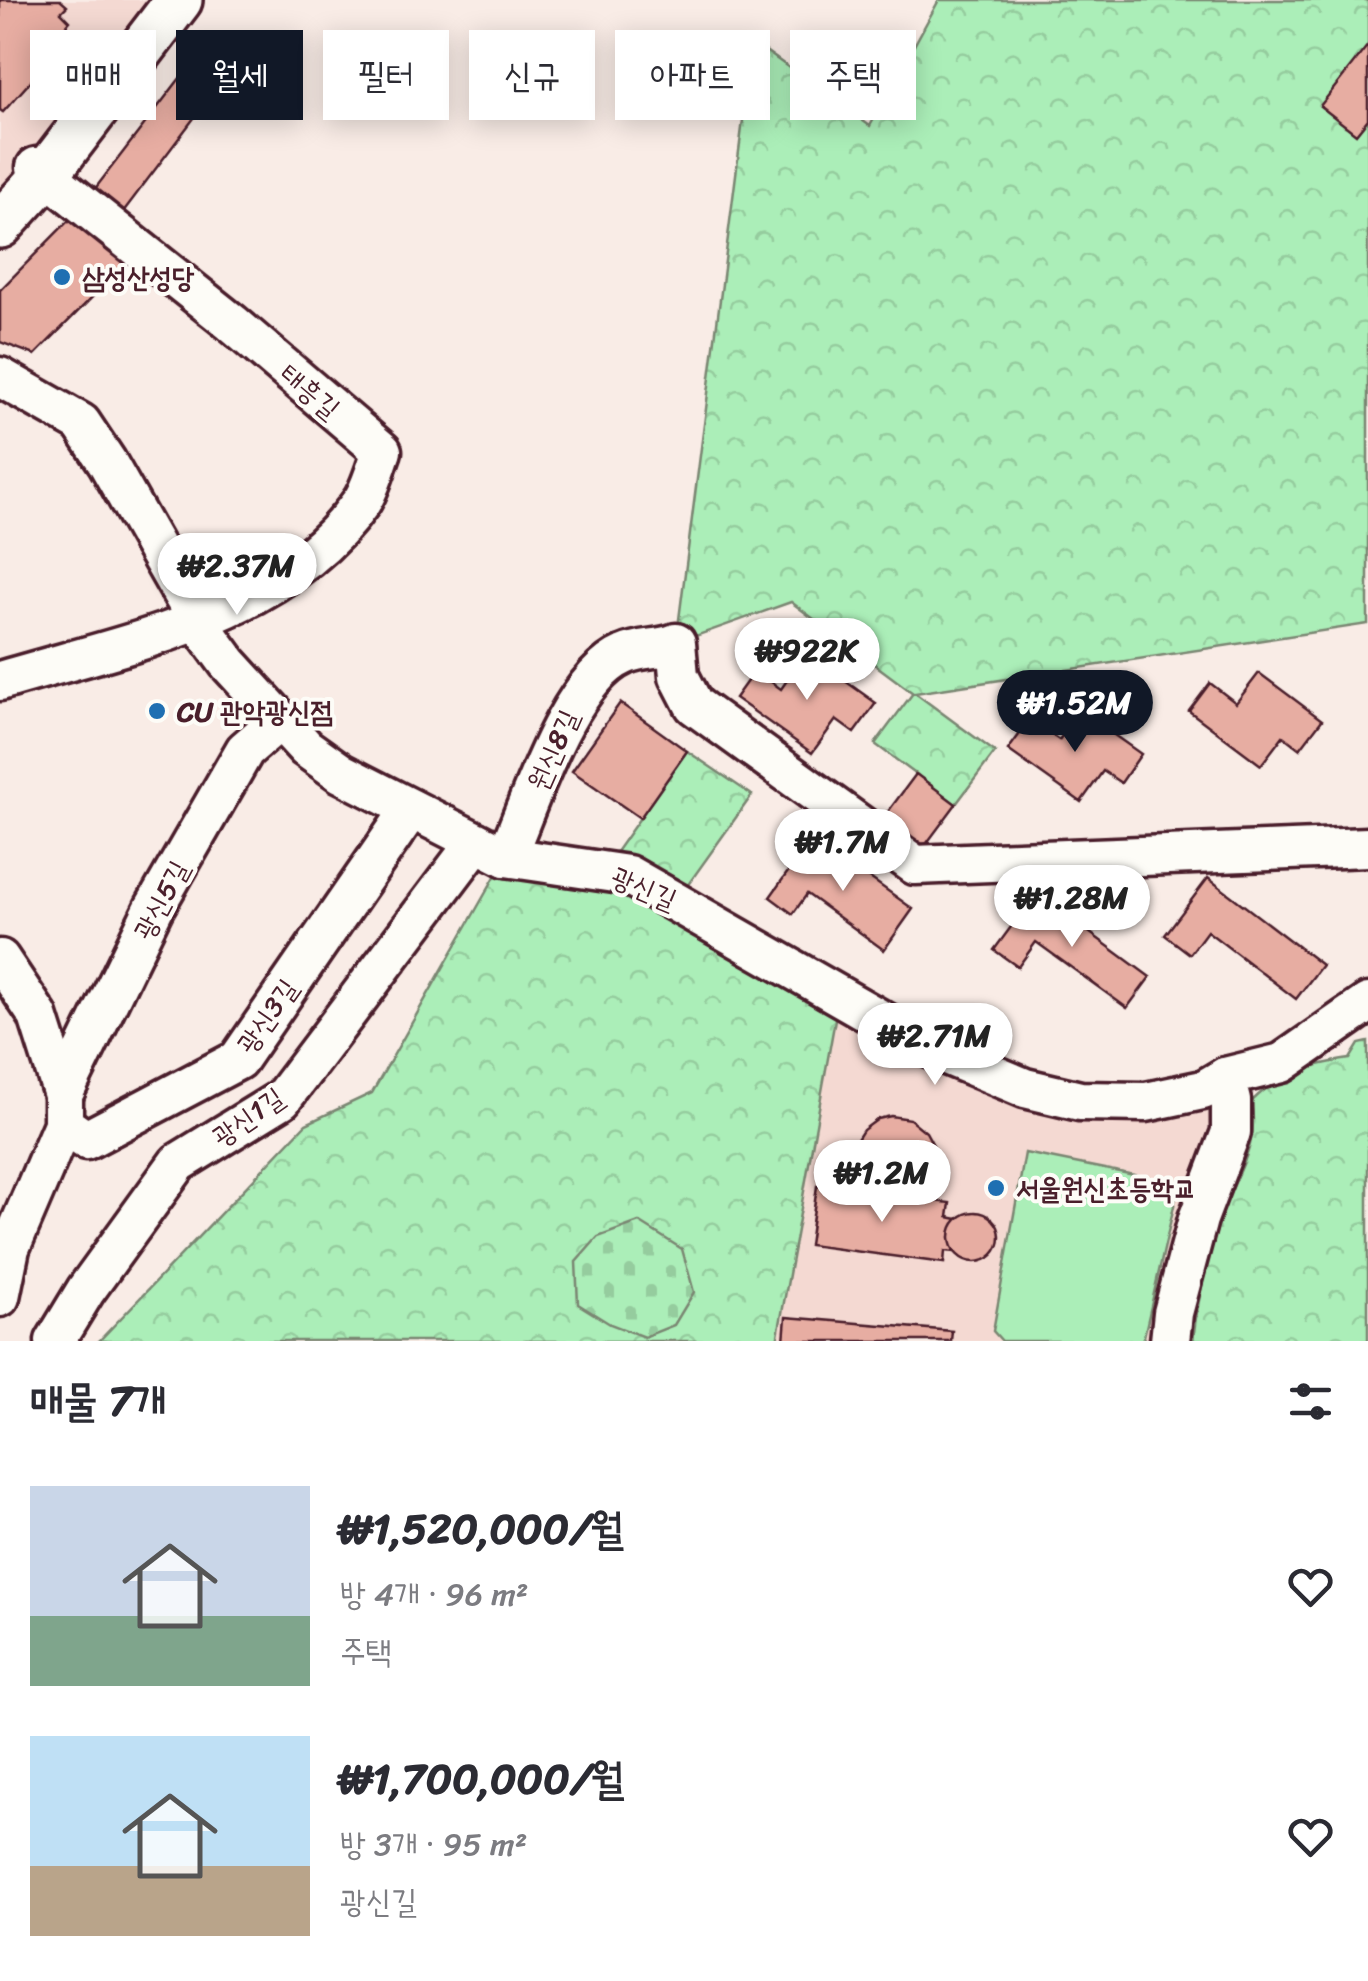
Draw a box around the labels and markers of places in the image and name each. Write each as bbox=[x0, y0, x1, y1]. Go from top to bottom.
place label: 삼성산성당 bbox=[82, 253, 195, 302]
marker: 삼성산성당 bbox=[51, 266, 73, 288]
pin: ₩2.37M bbox=[156, 533, 318, 618]
pin: ₩922K bbox=[737, 618, 877, 703]
pin: ₩1.52M bbox=[994, 670, 1156, 755]
place label: CU 관악광신점 bbox=[176, 687, 333, 736]
marker: CU 관악광신점 bbox=[146, 700, 168, 722]
pin: ₩1.7M bbox=[773, 809, 913, 894]
pin: ₩1.28M bbox=[991, 865, 1153, 950]
pin: ₩2.71M bbox=[854, 1003, 1016, 1088]
pin: ₩1.2M bbox=[812, 1140, 952, 1225]
place label: 서울원신초등학교 bbox=[1016, 1164, 1196, 1213]
marker: 서울원신초등학교 bbox=[985, 1177, 1007, 1199]

